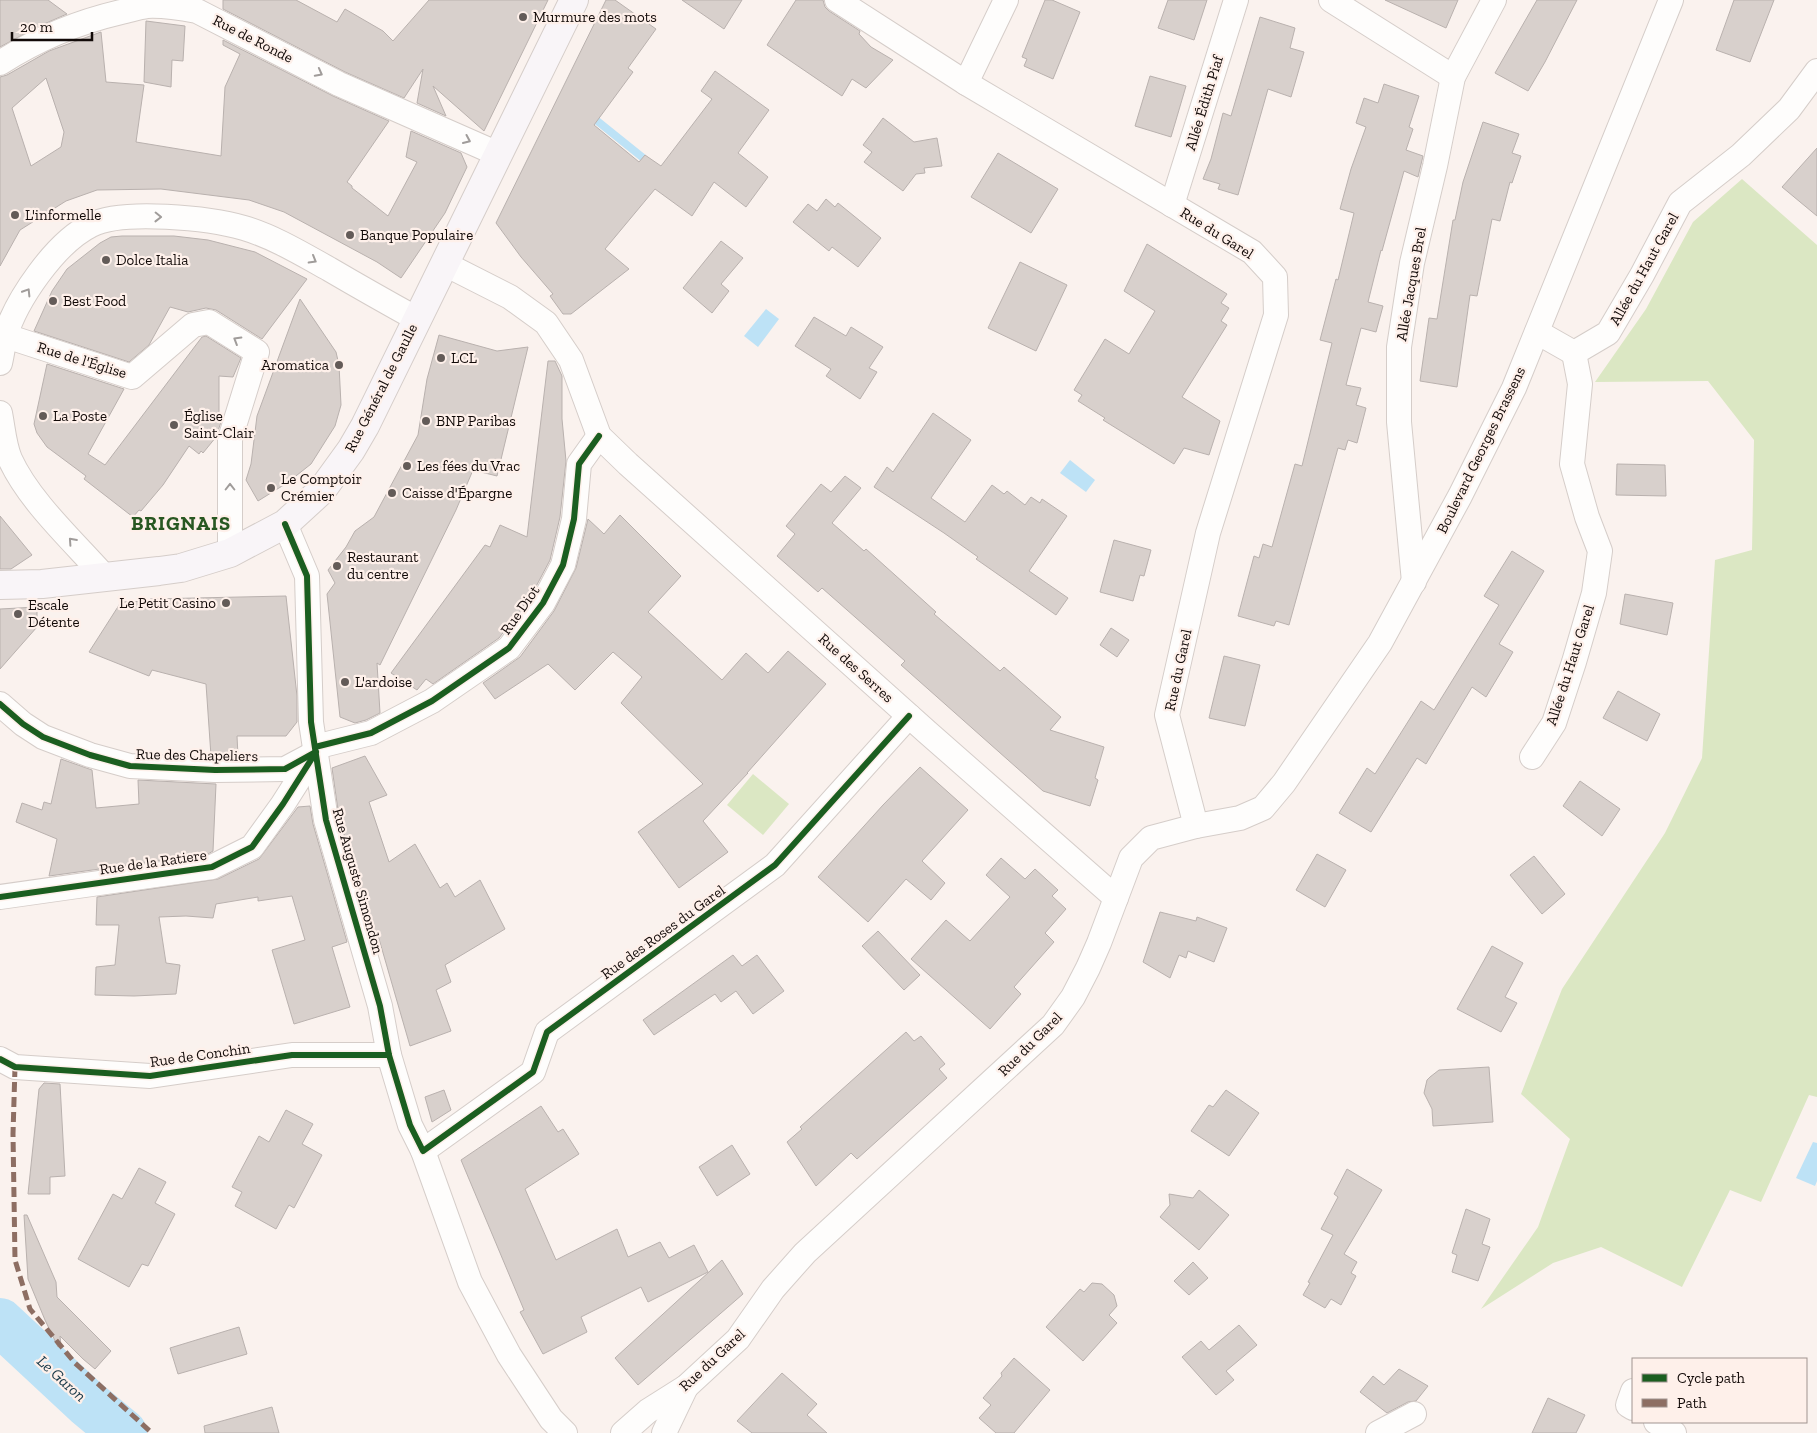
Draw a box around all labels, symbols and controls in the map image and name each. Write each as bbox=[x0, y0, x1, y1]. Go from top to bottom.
place label: Murmure des mots bbox=[533, 8, 657, 26]
scale bar bbox=[12, 10, 92, 42]
street label: Rue de Ronde bbox=[210, 11, 296, 67]
marker: Murmure des mots bbox=[517, 11, 529, 23]
text: 20 m bbox=[20, 18, 53, 36]
street label: Allée Édith Piaf bbox=[1181, 52, 1227, 153]
one-way arrow bbox=[314, 67, 323, 77]
one-way arrow bbox=[462, 134, 471, 145]
street label: Rue du Garel bbox=[1177, 203, 1257, 263]
place label: L'informelle bbox=[25, 206, 101, 224]
marker: L'informelle bbox=[9, 209, 21, 221]
street label: Allée du Haut Garel bbox=[1606, 210, 1682, 328]
one-way arrow bbox=[154, 212, 162, 222]
place label: Banque Populaire bbox=[360, 226, 473, 244]
street label: Allée Jacques Brel bbox=[1392, 226, 1430, 342]
marker: Banque Populaire bbox=[344, 229, 356, 241]
place label: Dolce Italia bbox=[116, 251, 188, 269]
marker: Dolce Italia bbox=[100, 254, 112, 266]
one-way arrow bbox=[307, 254, 316, 264]
one-way arrow bbox=[20, 289, 30, 298]
place label: Best Food bbox=[63, 292, 127, 310]
marker: Best Food bbox=[47, 295, 59, 307]
street label: Rue Général de Gaulle bbox=[341, 321, 421, 455]
one-way arrow bbox=[234, 336, 243, 346]
street label: Rue de l'Église bbox=[35, 338, 129, 382]
place label: LCL bbox=[451, 349, 477, 367]
marker: LCL bbox=[435, 352, 447, 364]
place label: Aromatica bbox=[261, 356, 329, 374]
marker: Aromatica bbox=[333, 359, 345, 371]
street label: Boulevard Georges Brassens bbox=[1433, 364, 1529, 536]
place label: La Poste bbox=[53, 407, 107, 425]
place label: Église Saint-Clair bbox=[184, 407, 254, 442]
marker: La Poste bbox=[37, 410, 49, 422]
place label: BNP Paribas bbox=[436, 412, 516, 430]
marker: BNP Paribas bbox=[420, 415, 432, 427]
marker: Église Saint-Clair bbox=[168, 419, 180, 431]
place label: Les fées du Vrac bbox=[417, 457, 520, 475]
marker: Les fées du Vrac bbox=[401, 460, 413, 472]
place label: Le Comptoir Crémier bbox=[281, 470, 362, 505]
marker: Le Comptoir Crémier bbox=[265, 482, 277, 494]
one-way arrow bbox=[225, 483, 235, 490]
place label: Caisse d'Épargne bbox=[402, 484, 512, 502]
marker: Caisse d'Épargne bbox=[386, 487, 398, 499]
district label: BRIGNAIS bbox=[131, 511, 231, 535]
one-way arrow bbox=[69, 537, 78, 546]
place label: Restaurant du centre bbox=[347, 548, 419, 583]
marker: Restaurant du centre bbox=[331, 560, 343, 572]
street label: Rue Diot bbox=[497, 581, 544, 638]
place label: Le Petit Casino bbox=[119, 594, 216, 612]
place label: Escale Détente bbox=[28, 596, 79, 631]
marker: Le Petit Casino bbox=[220, 597, 232, 609]
street label: Allée du Haut Garel bbox=[1542, 602, 1598, 728]
marker: Escale Détente bbox=[12, 608, 24, 620]
street label: Rue du Garel bbox=[1161, 627, 1195, 713]
street label: Rue des Serres bbox=[815, 630, 897, 706]
place label: L'ardoise bbox=[355, 673, 412, 691]
marker: L'ardoise bbox=[339, 676, 351, 688]
street label: Rue des Chapeliers bbox=[136, 745, 258, 765]
street label: Rue Auguste Simondon bbox=[329, 806, 388, 956]
street label: Rue de la Ratiere bbox=[98, 846, 208, 878]
street label: Rue des Roses du Garel bbox=[598, 881, 728, 983]
street label: Rue du Garel bbox=[994, 1008, 1066, 1080]
street label: Rue de Conchin bbox=[149, 1039, 252, 1071]
street label: Rue du Garel bbox=[675, 1325, 749, 1395]
water label: Le Garon bbox=[33, 1351, 90, 1405]
legend bbox=[1632, 1358, 1807, 1423]
text: Cycle path bbox=[1677, 1369, 1746, 1387]
text: Path bbox=[1677, 1394, 1707, 1412]

